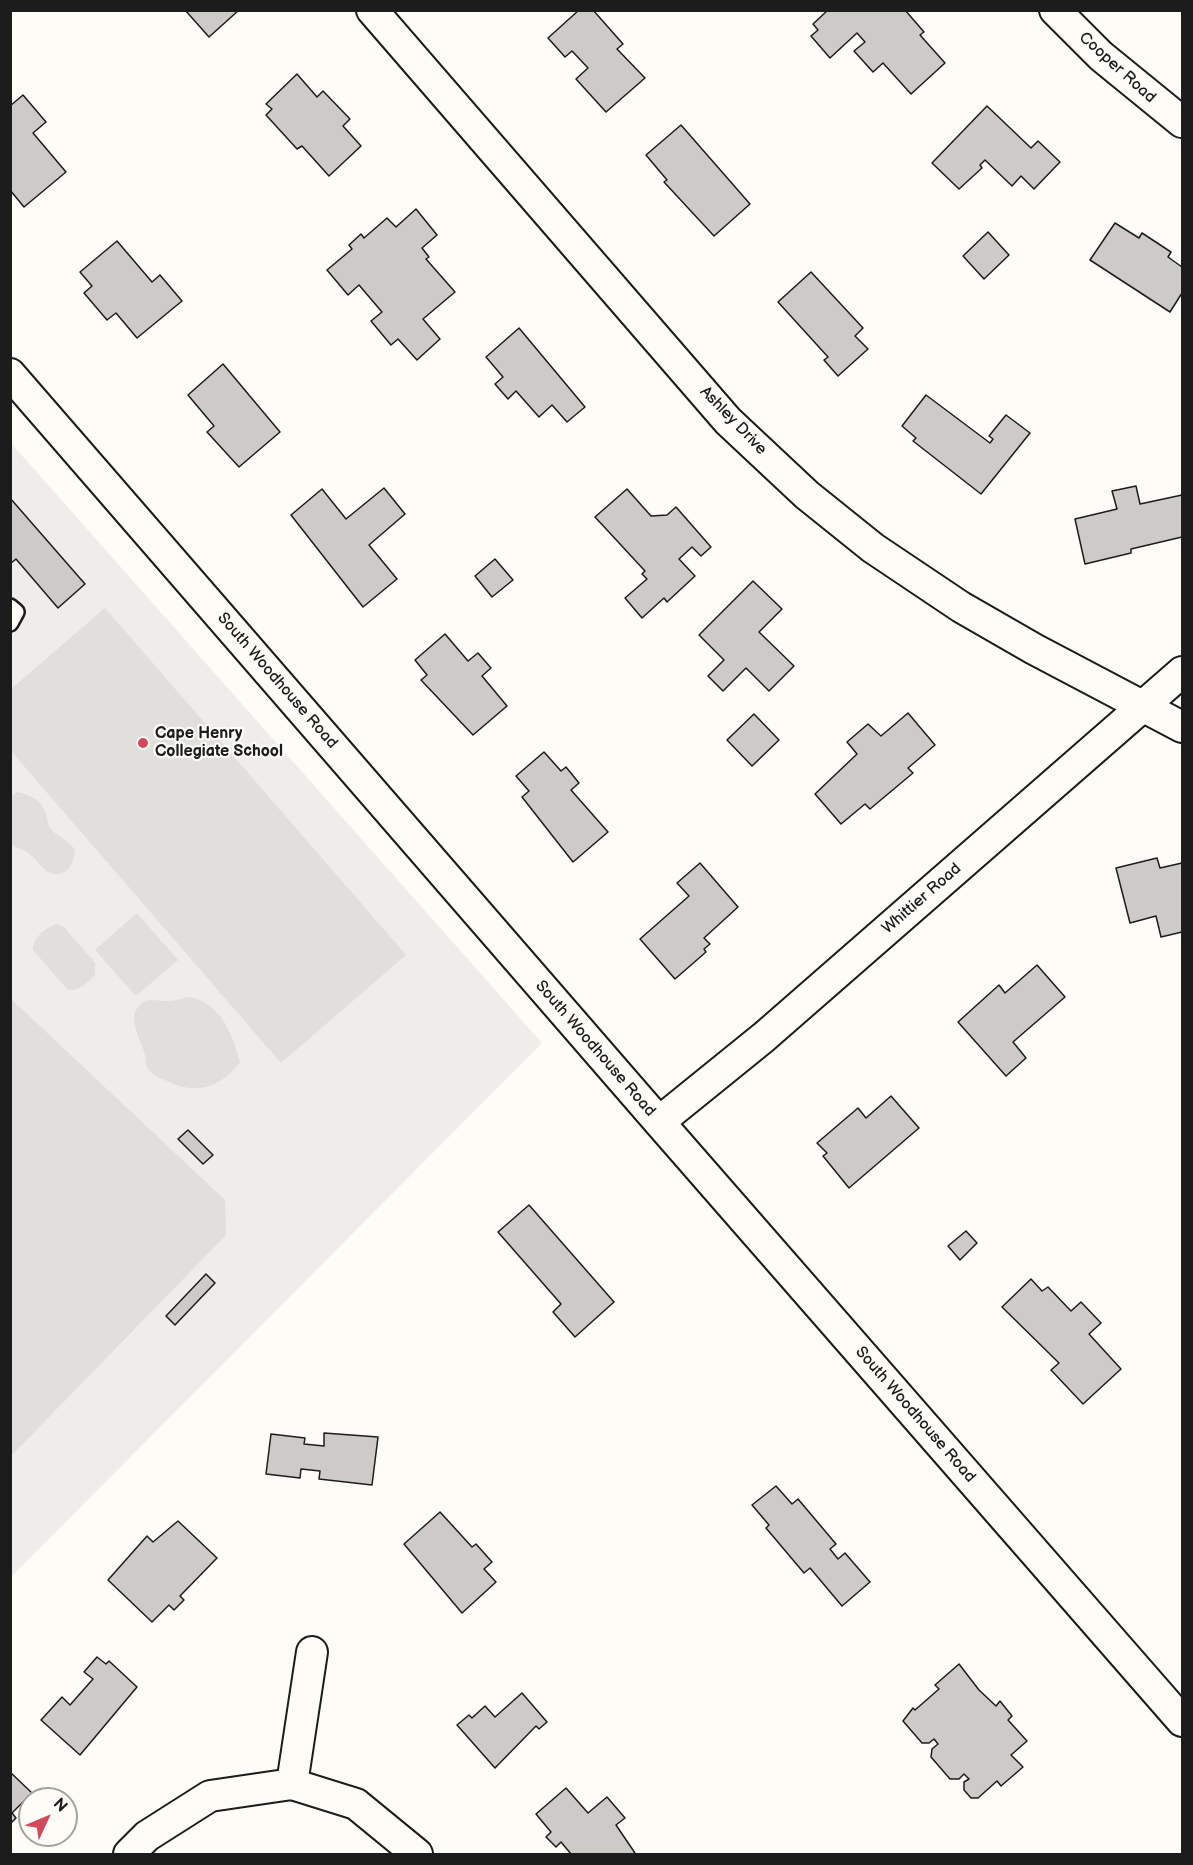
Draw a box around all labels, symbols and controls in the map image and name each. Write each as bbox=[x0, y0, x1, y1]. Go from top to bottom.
street label: Cooper Road bbox=[1074, 28, 1160, 108]
street label: Ashley Drive bbox=[696, 383, 770, 459]
street label: South Woodhouse Road bbox=[213, 609, 341, 753]
place label: Cape Henry Collegiate School bbox=[155, 724, 283, 762]
marker: Cape Henry Collegiate School bbox=[136, 736, 150, 750]
street label: Whittier Road bbox=[879, 859, 965, 939]
street label: South Woodhouse Road bbox=[531, 977, 659, 1121]
street label: South Woodhouse Road bbox=[851, 1343, 979, 1487]
north arrow bbox=[18, 1787, 78, 1847]
text: N bbox=[49, 1795, 71, 1816]

